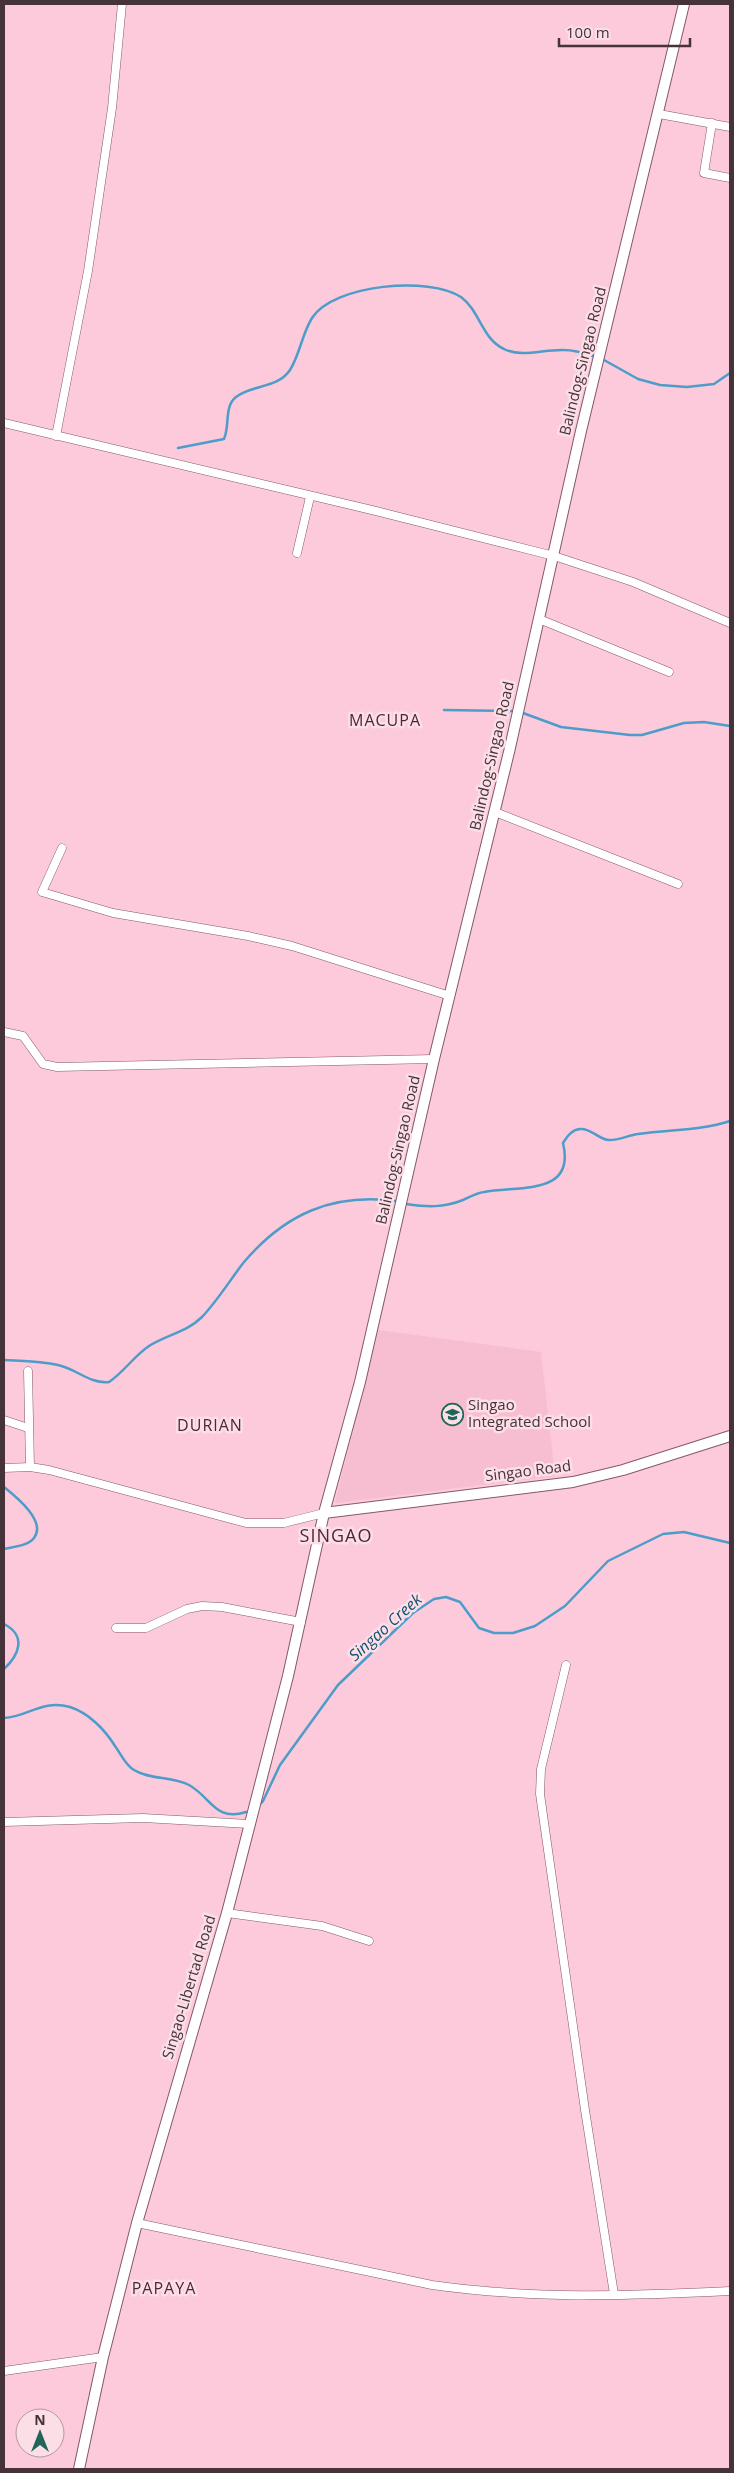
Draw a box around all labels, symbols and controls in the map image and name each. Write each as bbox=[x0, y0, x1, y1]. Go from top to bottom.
scale bar bbox=[559, 15, 690, 47]
text: 100 m bbox=[566, 22, 610, 42]
street label: Balindog-Singao Road bbox=[554, 284, 610, 437]
street label: Balindog-Singao Road bbox=[464, 679, 518, 832]
district label: MACUPA bbox=[349, 709, 421, 731]
street label: Balindog-Singao Road bbox=[370, 1073, 424, 1226]
place label: Singao Integrated School bbox=[468, 1394, 591, 1431]
school or university icon: Singao Integrated School bbox=[440, 1402, 464, 1426]
district label: DURIAN bbox=[177, 1414, 243, 1436]
street label: Singao Road bbox=[484, 1455, 572, 1485]
district label: SINGAO bbox=[300, 1523, 372, 1547]
water label: Singao Creek bbox=[344, 1587, 427, 1666]
street label: Singao-Libertad Road bbox=[157, 1912, 219, 2061]
district label: PAPAYA bbox=[132, 2277, 196, 2299]
north arrow bbox=[15, 2408, 65, 2458]
text: N bbox=[34, 2410, 46, 2429]

